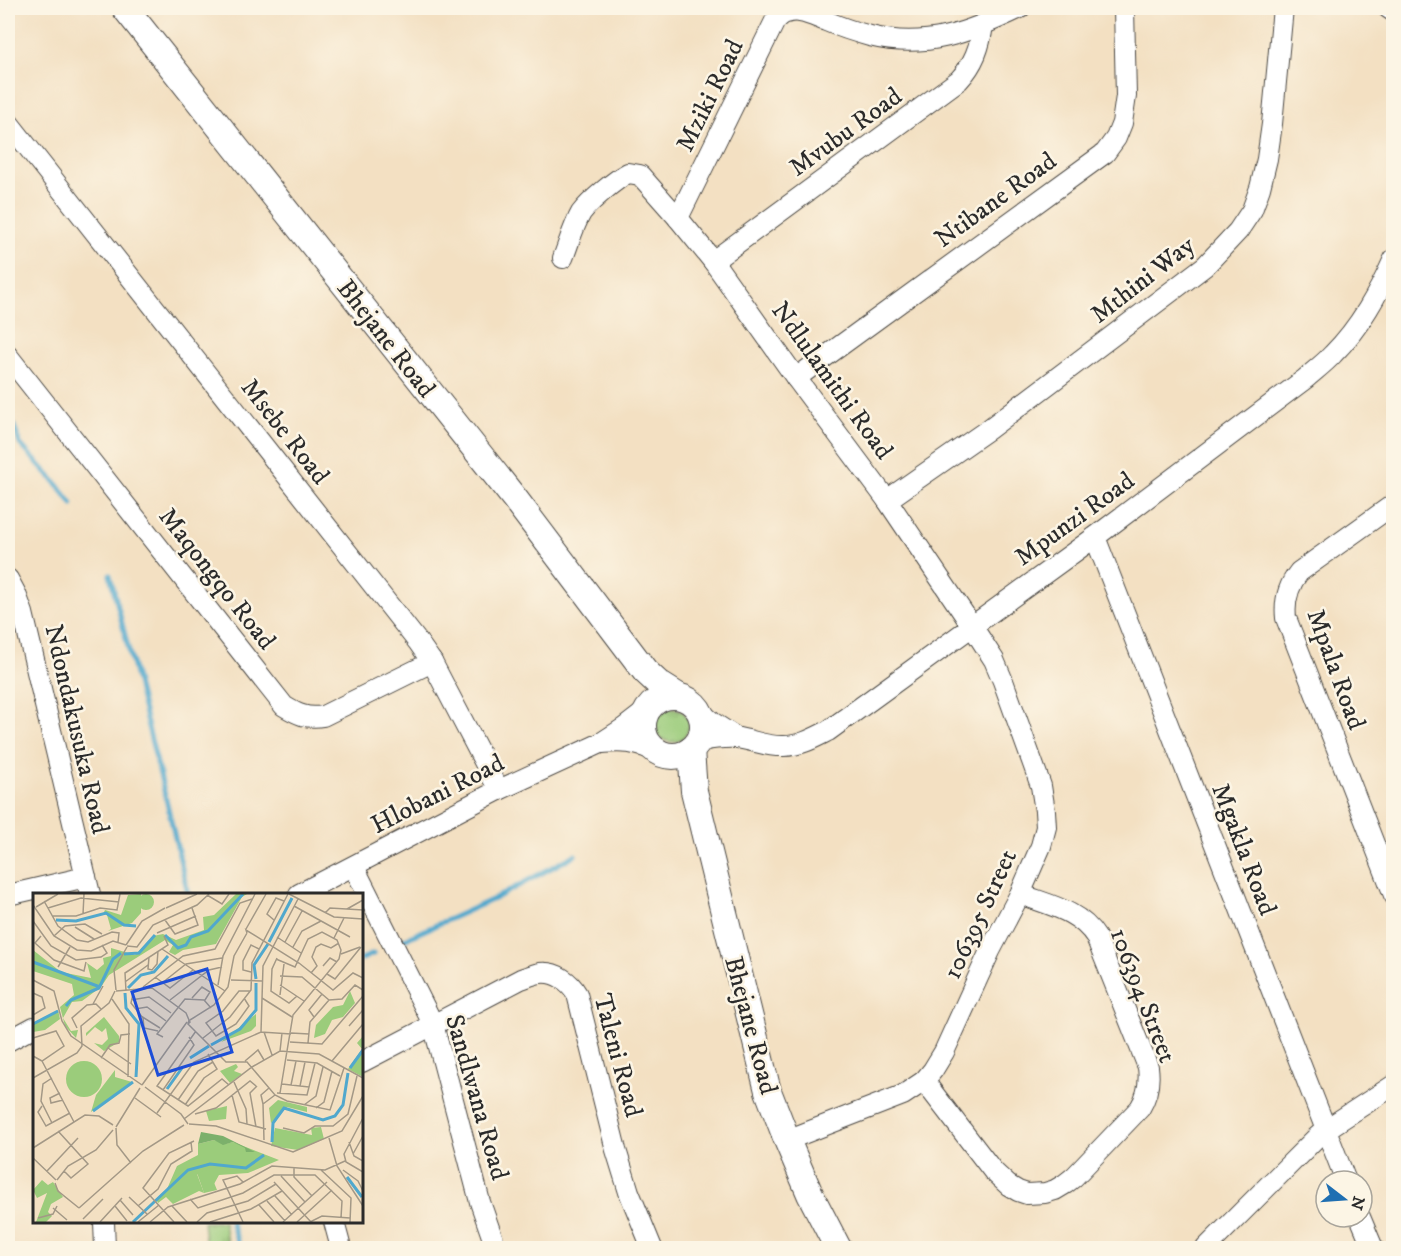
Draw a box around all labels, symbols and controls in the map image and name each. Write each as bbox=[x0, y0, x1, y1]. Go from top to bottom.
street label: Mziki Road bbox=[669, 34, 752, 157]
street label: Mvubu Road bbox=[783, 80, 909, 184]
street label: Ntibane Road bbox=[928, 145, 1063, 255]
street label: Mthini Way bbox=[1084, 229, 1202, 331]
street label: Bhejane Road bbox=[329, 273, 442, 405]
street label: Ndlulamithi Road bbox=[763, 295, 900, 466]
street label: Msebe Road bbox=[233, 372, 336, 492]
street label: Mpunzi Road bbox=[1008, 465, 1141, 574]
street label: Maqongqo Road bbox=[151, 501, 283, 657]
street label: Mpala Road bbox=[1299, 605, 1373, 734]
street label: Ndondakusuka Road bbox=[36, 621, 117, 837]
street label: Hlobani Road bbox=[366, 747, 510, 842]
street label: Mgakla Road bbox=[1203, 779, 1284, 920]
street label: 106395 Street bbox=[936, 844, 1025, 985]
inset map bbox=[33, 893, 363, 1223]
street label: 106394 Street bbox=[1102, 923, 1183, 1068]
street label: Bhejane Road bbox=[716, 953, 785, 1098]
street label: Taleni Road bbox=[585, 990, 650, 1121]
street label: Sandlwana Road bbox=[437, 1011, 516, 1184]
north arrow bbox=[1314, 1169, 1374, 1229]
text: N bbox=[1346, 1194, 1369, 1212]

